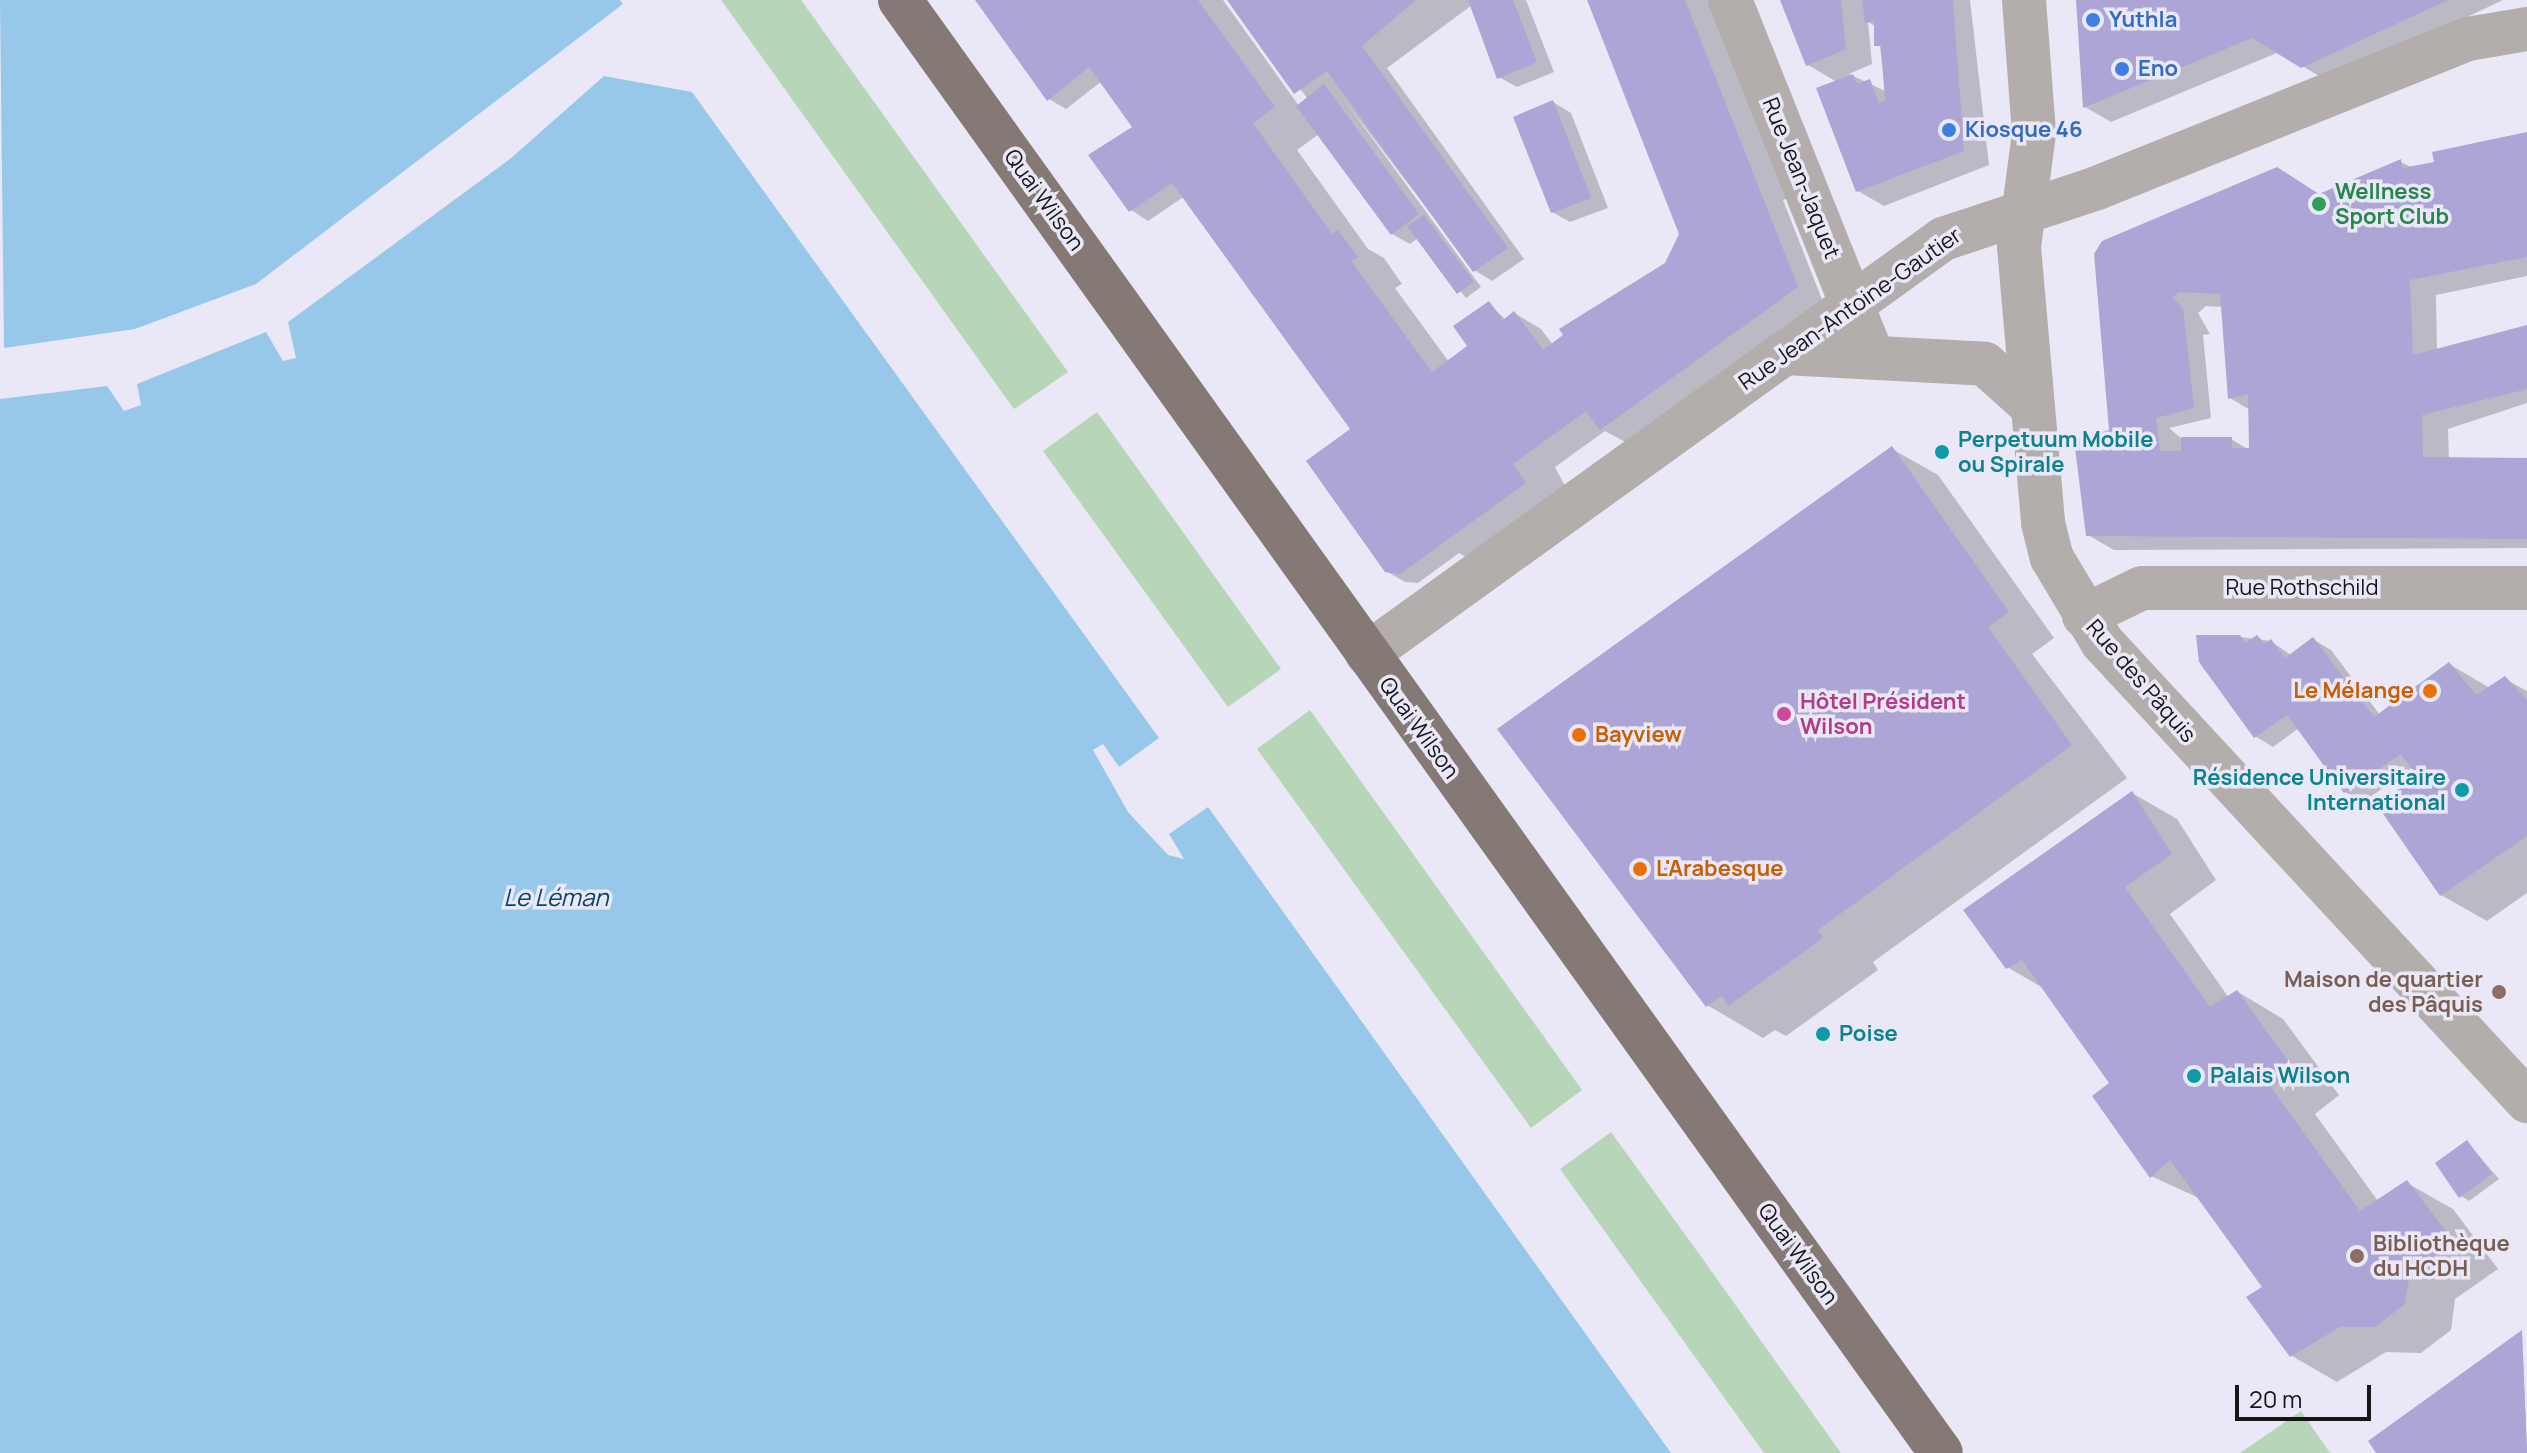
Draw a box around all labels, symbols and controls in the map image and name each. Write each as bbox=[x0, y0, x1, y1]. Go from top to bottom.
place label: Yuthla bbox=[2109, 7, 2177, 33]
marker: Yuthla bbox=[2084, 11, 2102, 29]
place label: Eno bbox=[2138, 56, 2178, 82]
marker: Eno bbox=[2113, 60, 2131, 78]
street label: Rue Jean-Jaquet bbox=[1757, 94, 1845, 262]
place label: Kiosque 46 bbox=[1965, 117, 2083, 143]
marker: Kiosque 46 bbox=[1940, 121, 1958, 139]
street label: Quai Wilson bbox=[998, 144, 1090, 256]
place label: Wellness Sport Club bbox=[2335, 178, 2449, 230]
marker: Wellness Sport Club bbox=[2310, 195, 2328, 213]
street label: Rue Jean-Antoine-Gautier bbox=[1734, 222, 1966, 396]
place label: Perpetuum Mobile ou Spirale bbox=[1958, 426, 2153, 478]
marker: Perpetuum Mobile ou Spirale bbox=[1933, 443, 1951, 461]
street label: Rue Rothschild bbox=[2225, 575, 2379, 601]
street label: Rue des Pâquis bbox=[2081, 614, 2201, 748]
street label: Quai Wilson bbox=[1373, 672, 1465, 784]
place label: Le Mélange bbox=[2293, 678, 2414, 704]
marker: Le Mélange bbox=[2421, 682, 2439, 700]
place label: Hôtel Président Wilson bbox=[1800, 688, 1966, 740]
marker: Hôtel Président Wilson bbox=[1775, 705, 1793, 723]
place label: Bayview bbox=[1595, 722, 1682, 748]
marker: Bayview bbox=[1570, 726, 1588, 744]
place label: Résidence Universitaire International bbox=[2193, 764, 2446, 816]
marker: Résidence Universitaire International bbox=[2453, 781, 2471, 799]
place label: L'Arabesque bbox=[1656, 856, 1783, 882]
marker: L'Arabesque bbox=[1631, 860, 1649, 878]
water label: Le Léman bbox=[504, 883, 608, 911]
place label: Maison de quartier des Pâquis bbox=[2284, 966, 2483, 1018]
marker: Maison de quartier des Pâquis bbox=[2490, 983, 2508, 1001]
place label: Poise bbox=[1839, 1021, 1898, 1047]
marker: Poise bbox=[1814, 1025, 1832, 1043]
place label: Palais Wilson bbox=[2210, 1063, 2350, 1089]
marker: Palais Wilson bbox=[2185, 1067, 2203, 1085]
street label: Quai Wilson bbox=[1752, 1198, 1844, 1310]
place label: Bibliothèque du HCDH bbox=[2373, 1230, 2510, 1282]
marker: Bibliothèque du HCDH bbox=[2348, 1247, 2366, 1265]
scale bar bbox=[2239, 1369, 2375, 1419]
text: 20 m bbox=[2249, 1382, 2302, 1415]

